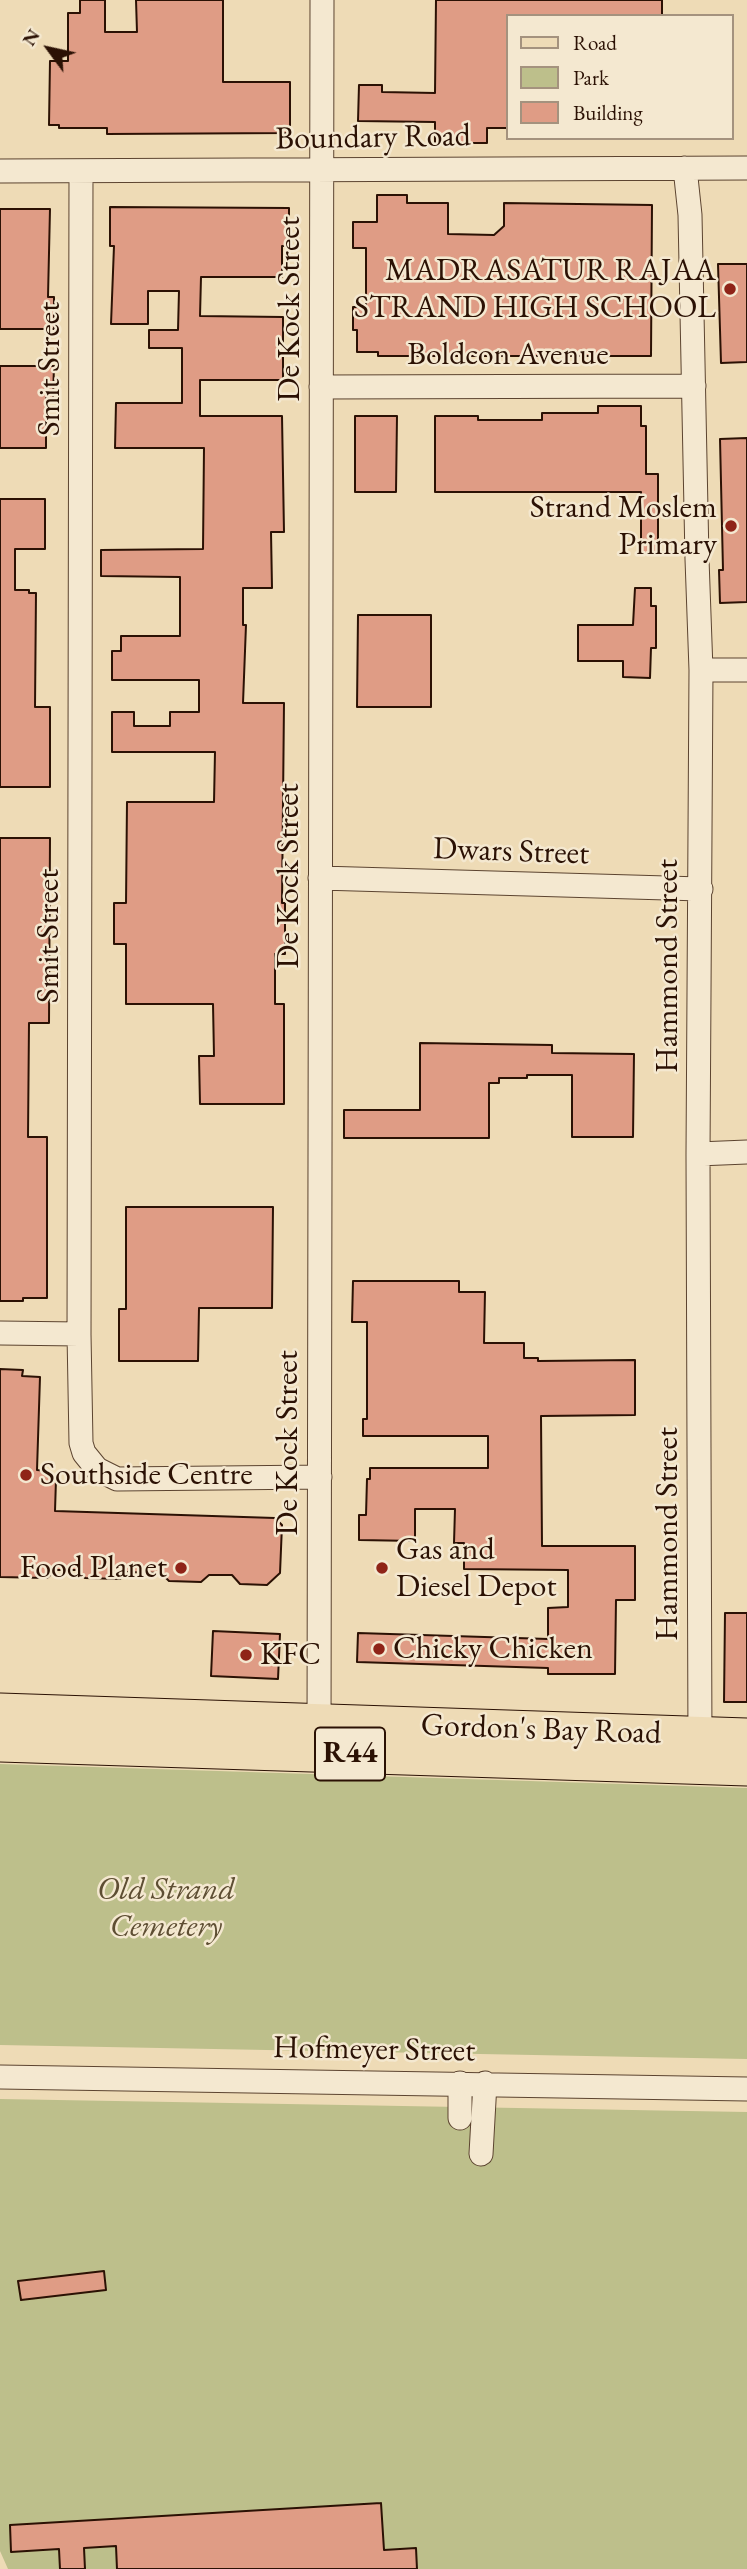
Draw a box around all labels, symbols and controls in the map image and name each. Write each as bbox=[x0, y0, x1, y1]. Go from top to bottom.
north arrow bbox=[14, 14, 84, 84]
legend bbox=[505, 14, 733, 140]
text: N bbox=[16, 24, 46, 51]
text: Road bbox=[573, 29, 617, 56]
text: Park bbox=[573, 64, 609, 91]
text: Building bbox=[573, 99, 643, 126]
street label: Boundary Road bbox=[275, 117, 471, 159]
street label: De Kock Street bbox=[271, 216, 309, 402]
place label: MADRASATUR RAJAA STRAND HIGH SCHOOL bbox=[354, 252, 716, 327]
marker: MADRASATUR RAJAA STRAND HIGH SCHOOL bbox=[722, 281, 738, 297]
street label: Smit Street bbox=[31, 302, 69, 436]
street label: Boldcon Avenue bbox=[407, 336, 609, 374]
place label: Strand Moslem Primary bbox=[530, 489, 717, 564]
marker: Strand Moslem Primary bbox=[723, 518, 739, 534]
street label: De Kock Street bbox=[270, 783, 308, 969]
street label: Dwars Street bbox=[432, 830, 590, 874]
street label: Hammond Street bbox=[649, 859, 687, 1073]
street label: Smit Street bbox=[30, 869, 68, 1003]
street label: De Kock Street bbox=[269, 1350, 307, 1536]
street label: Hammond Street bbox=[649, 1427, 687, 1641]
place label: Southside Centre bbox=[40, 1456, 253, 1494]
marker: Southside Centre bbox=[18, 1467, 34, 1483]
place label: Gas and Diesel Depot bbox=[396, 1531, 556, 1606]
place label: Food Planet bbox=[20, 1549, 167, 1587]
marker: Food Planet bbox=[173, 1560, 189, 1576]
marker: Gas and Diesel Depot bbox=[374, 1560, 390, 1576]
place label: Chicky Chicken bbox=[393, 1630, 593, 1668]
place label: KFC bbox=[260, 1636, 321, 1674]
marker: Chicky Chicken bbox=[371, 1641, 387, 1657]
marker: KFC bbox=[238, 1647, 254, 1663]
street label: Gordon's Bay Road bbox=[420, 1707, 662, 1753]
road number: R44 bbox=[315, 1728, 385, 1780]
park label: Old Strand Cemetery bbox=[97, 1871, 235, 1946]
street label: Hofmeyer Street bbox=[272, 2029, 476, 2071]

